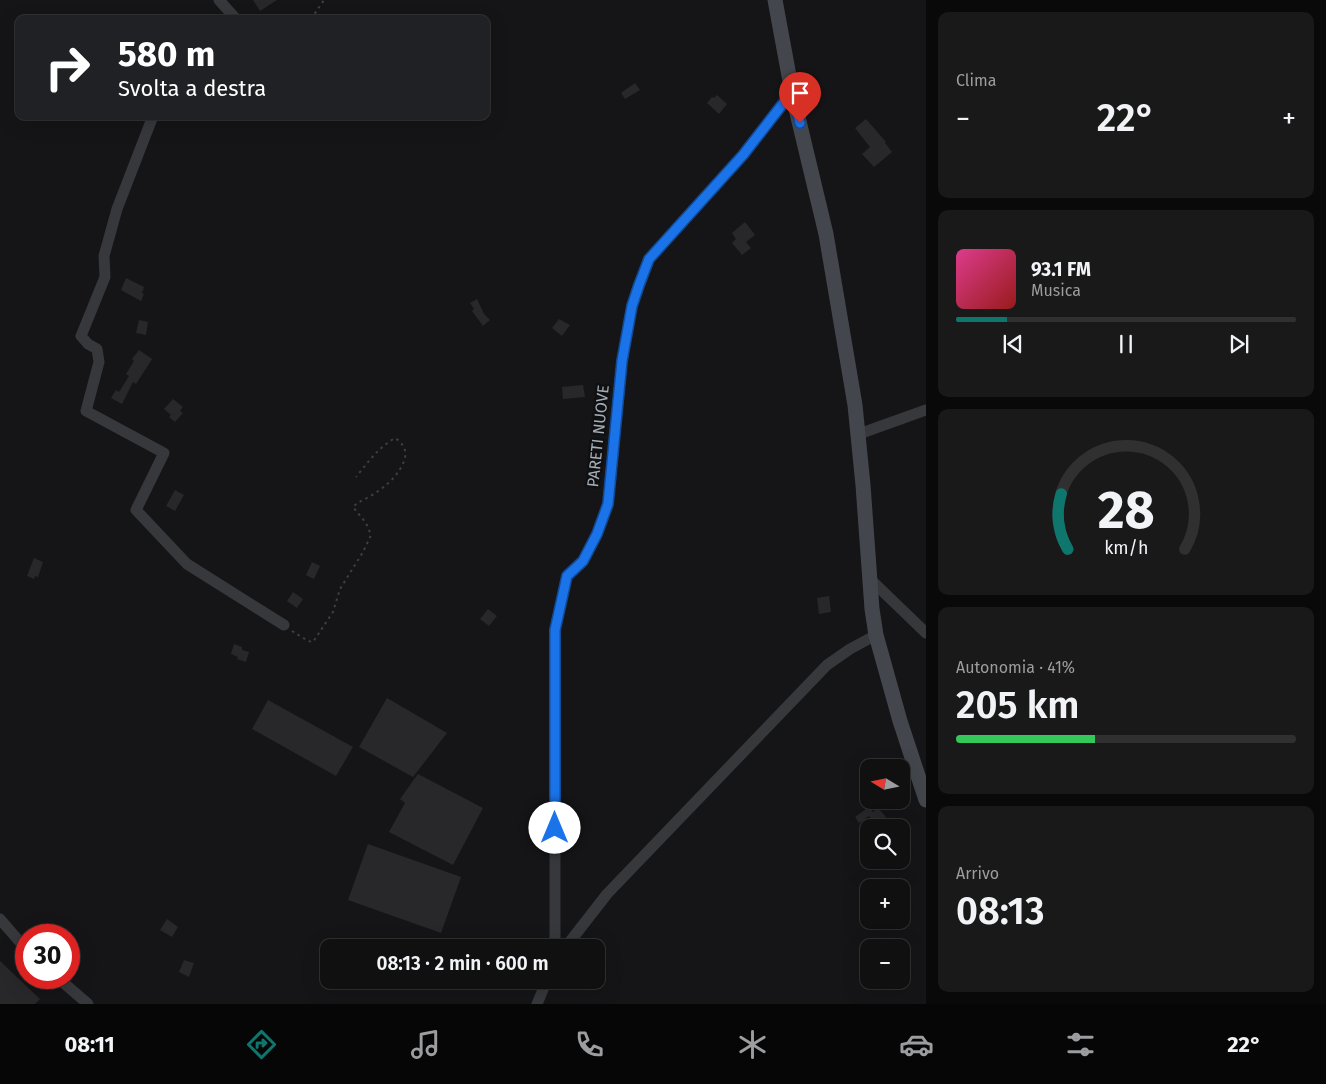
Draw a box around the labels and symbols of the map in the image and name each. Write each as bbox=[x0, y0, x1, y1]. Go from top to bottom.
pin bbox=[779, 72, 821, 123]
street label: PARETI NUOVE bbox=[583, 384, 613, 488]
north arrow bbox=[860, 759, 910, 809]
position arrow bbox=[528, 801, 580, 853]
speed limit sign: 30 bbox=[15, 924, 80, 989]

